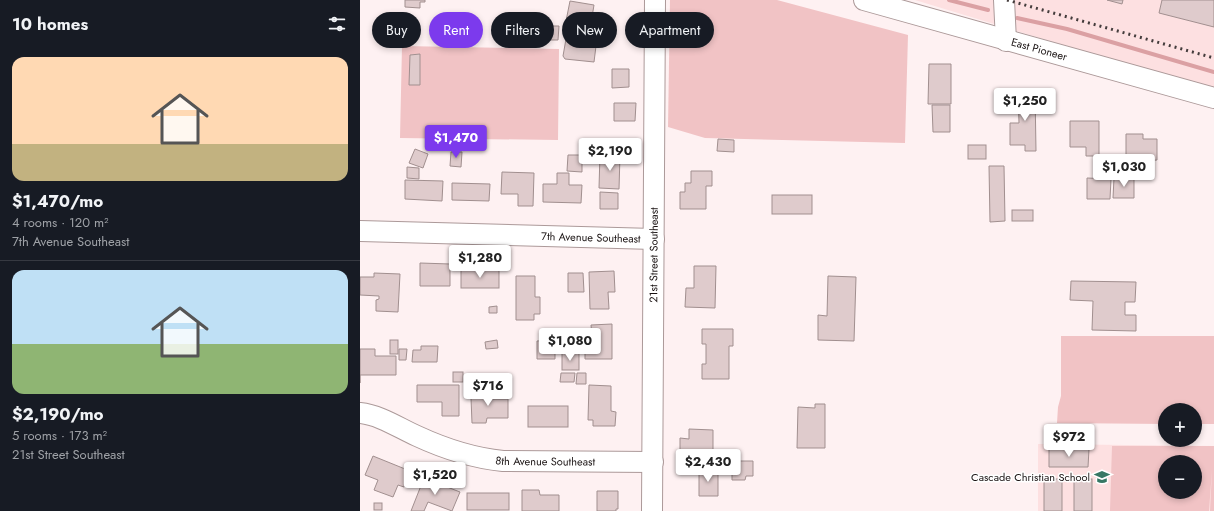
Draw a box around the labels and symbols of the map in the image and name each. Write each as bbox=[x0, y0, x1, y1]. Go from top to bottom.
street label: East Pioneer bbox=[1009, 34, 1069, 65]
pin: $1,250 bbox=[992, 88, 1058, 122]
pin: $1,470 bbox=[423, 125, 489, 159]
pin: $2,190 bbox=[577, 138, 643, 172]
pin: $1,030 bbox=[1091, 154, 1157, 188]
street label: 21st Street Southeast bbox=[645, 207, 662, 303]
street label: 7th Avenue Southeast bbox=[541, 228, 641, 247]
pin: $1,280 bbox=[447, 245, 513, 279]
pin: $1,080 bbox=[537, 328, 603, 362]
pin: $716 bbox=[464, 373, 512, 407]
pin: $972 bbox=[1045, 424, 1093, 458]
pin: $2,430 bbox=[675, 449, 741, 483]
street label: 8th Avenue Southeast bbox=[494, 452, 595, 470]
pin: $1,520 bbox=[402, 462, 468, 496]
school or university icon: Cascade Christian School bbox=[1093, 468, 1111, 486]
place label: Cascade Christian School bbox=[971, 469, 1090, 485]

